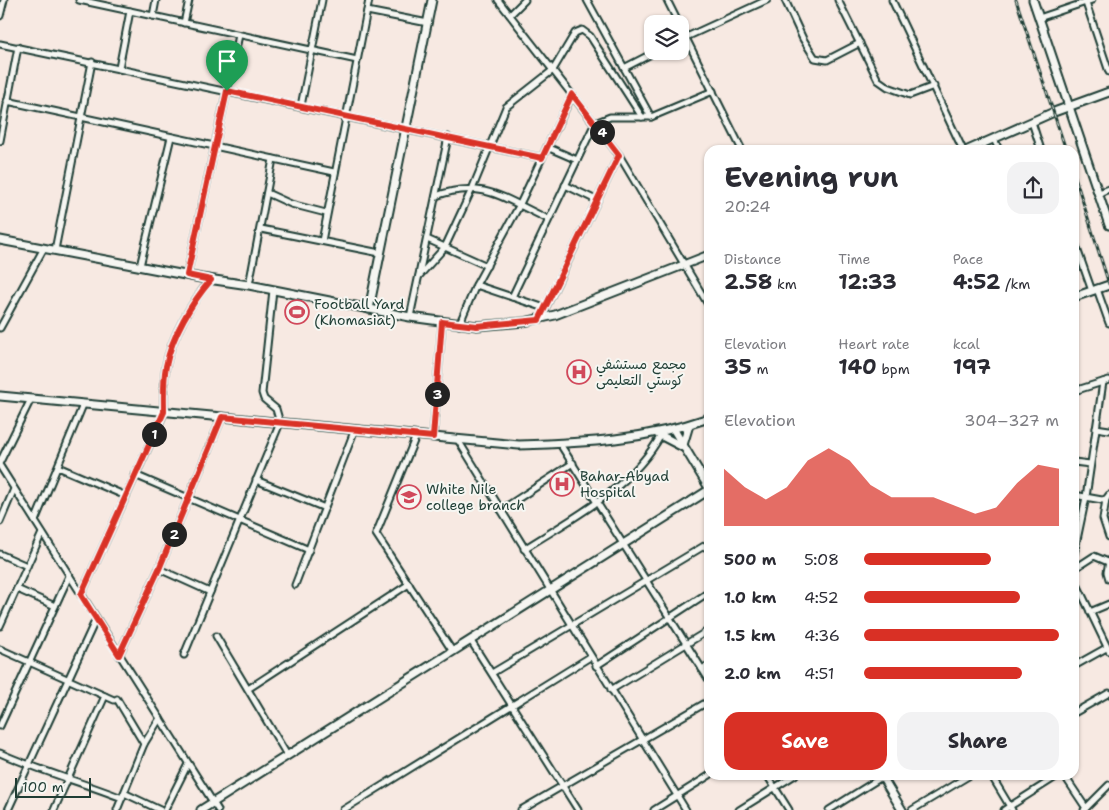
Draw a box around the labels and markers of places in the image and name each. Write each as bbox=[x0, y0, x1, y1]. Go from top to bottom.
pin bbox=[206, 40, 248, 91]
pin: 4 bbox=[590, 120, 614, 144]
place label: Football Yard (Khomasiat) bbox=[314, 295, 405, 329]
sports icon: Football Yard (Khomasiat) bbox=[284, 299, 310, 325]
place label: مجمع مستشفي كوستي التعليمى bbox=[596, 355, 686, 393]
hospital icon: مجمع مستشفي كوستي التعليمى bbox=[566, 359, 592, 385]
pin: 3 bbox=[424, 382, 450, 406]
pin: 1 bbox=[142, 422, 166, 446]
place label: Bahar-Abyad Hospital bbox=[580, 467, 669, 501]
hospital icon: Bahar-Abyad Hospital bbox=[549, 471, 575, 497]
place label: White Nile college branch bbox=[426, 480, 525, 514]
school or university icon: White Nile college branch bbox=[396, 484, 422, 510]
pin: 2 bbox=[162, 522, 186, 546]

